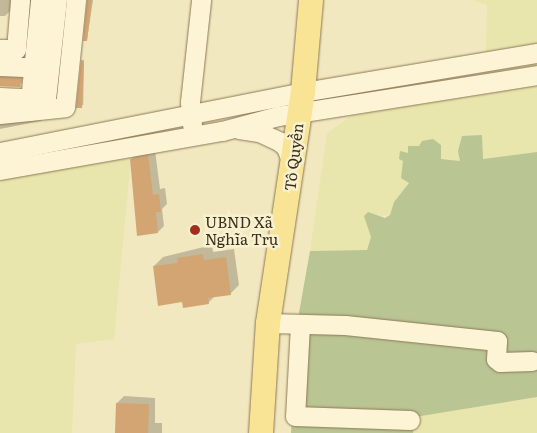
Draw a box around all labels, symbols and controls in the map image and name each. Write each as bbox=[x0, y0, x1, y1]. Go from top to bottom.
street label: Tô Quyền bbox=[280, 122, 306, 192]
place label: UBND Xã Nghĩa Trụ bbox=[205, 212, 278, 247]
marker: UBND Xã Nghĩa Trụ bbox=[189, 224, 201, 236]

